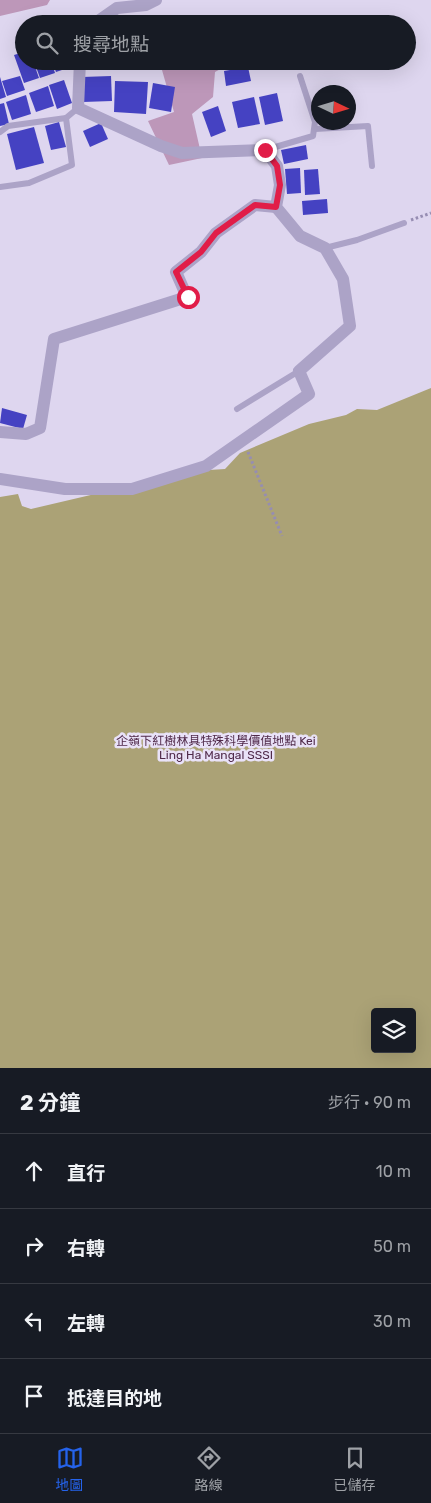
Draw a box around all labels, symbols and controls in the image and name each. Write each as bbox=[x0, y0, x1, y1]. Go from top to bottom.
search box bbox=[15, 15, 416, 70]
icon: search bbox=[33, 29, 61, 57]
text: 搜尋地點 bbox=[73, 33, 149, 56]
north arrow bbox=[311, 85, 356, 130]
route end bbox=[254, 139, 277, 162]
route start bbox=[177, 286, 200, 309]
park label: 企嶺下紅樹林具特殊科學價值地點 Kei Ling Ha Mangal SSSI bbox=[116, 734, 316, 762]
map controls bbox=[371, 1008, 416, 1053]
button: layers bbox=[371, 1008, 416, 1053]
text: 2 分鐘 bbox=[20, 1090, 80, 1115]
text: 步行 · 90 m bbox=[328, 1093, 411, 1112]
icon: ahead bbox=[20, 1157, 48, 1185]
text: 直行 bbox=[67, 1162, 105, 1185]
text: 10 m bbox=[376, 1162, 411, 1181]
icon: right bbox=[20, 1232, 48, 1260]
text: 右轉 bbox=[67, 1237, 105, 1260]
text: 50 m bbox=[373, 1237, 411, 1256]
icon: left bbox=[20, 1307, 48, 1335]
text: 左轉 bbox=[67, 1312, 105, 1335]
text: 30 m bbox=[373, 1312, 411, 1331]
icon: arrive bbox=[20, 1382, 48, 1410]
text: 抵達目的地 bbox=[67, 1387, 162, 1410]
tab: 地圖 bbox=[56, 1444, 84, 1494]
tab: 路線 bbox=[195, 1444, 223, 1494]
tab: 已儲存 bbox=[334, 1444, 376, 1494]

